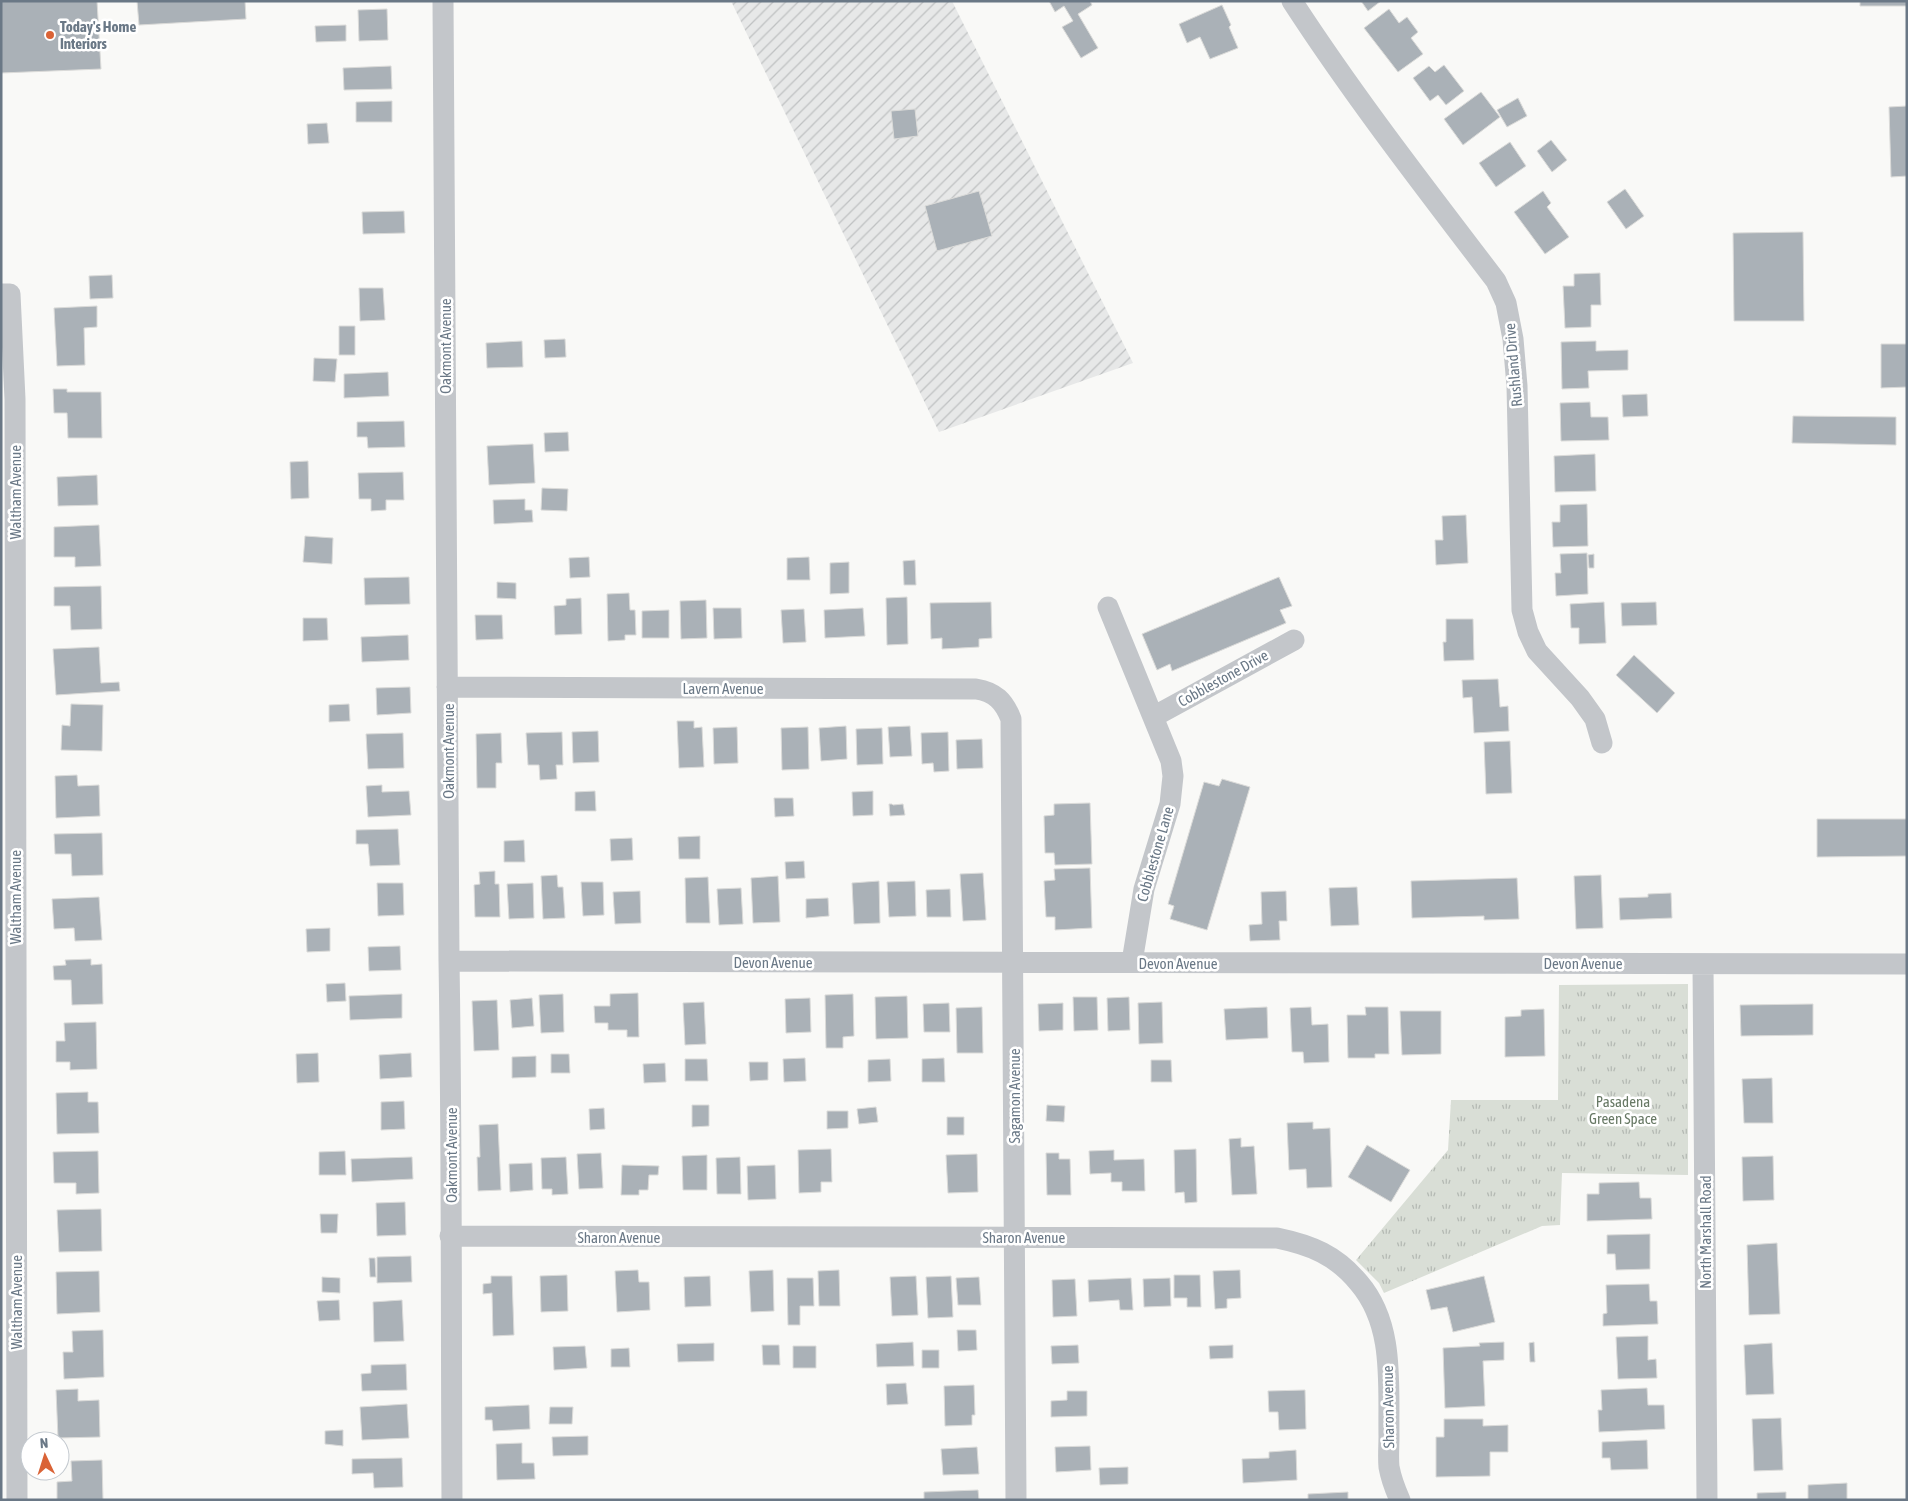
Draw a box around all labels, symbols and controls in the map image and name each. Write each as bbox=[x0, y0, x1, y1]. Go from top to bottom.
place label: Today's Home Interiors bbox=[60, 18, 136, 52]
marker: Today's Home Interiors bbox=[44, 29, 56, 41]
street label: Oakmont Avenue bbox=[437, 298, 454, 394]
street label: Rushland Drive bbox=[1501, 322, 1525, 407]
street label: Waltham Avenue bbox=[7, 445, 24, 539]
street label: Cobblestone Drive bbox=[1175, 646, 1271, 710]
street label: Lavern Avenue bbox=[683, 680, 764, 697]
street label: Oakmont Avenue bbox=[440, 703, 457, 799]
street label: Cobblestone Lane bbox=[1133, 804, 1177, 904]
street label: Waltham Avenue bbox=[7, 850, 24, 944]
street label: Devon Avenue bbox=[734, 954, 813, 971]
street label: Devon Avenue bbox=[1139, 955, 1218, 972]
street label: Devon Avenue bbox=[1544, 955, 1623, 972]
street label: Sagamon Avenue bbox=[1006, 1048, 1023, 1144]
park label: Pasadena Green Space bbox=[1589, 1093, 1657, 1127]
street label: Oakmont Avenue bbox=[443, 1107, 460, 1203]
street label: North Marshall Road bbox=[1697, 1175, 1714, 1289]
street label: Sharon Avenue bbox=[578, 1229, 661, 1246]
street label: Sharon Avenue bbox=[983, 1229, 1066, 1246]
street label: Waltham Avenue bbox=[8, 1255, 25, 1349]
street label: Sharon Avenue bbox=[1379, 1365, 1397, 1449]
north arrow bbox=[20, 1431, 70, 1481]
text: N bbox=[39, 1435, 49, 1451]

